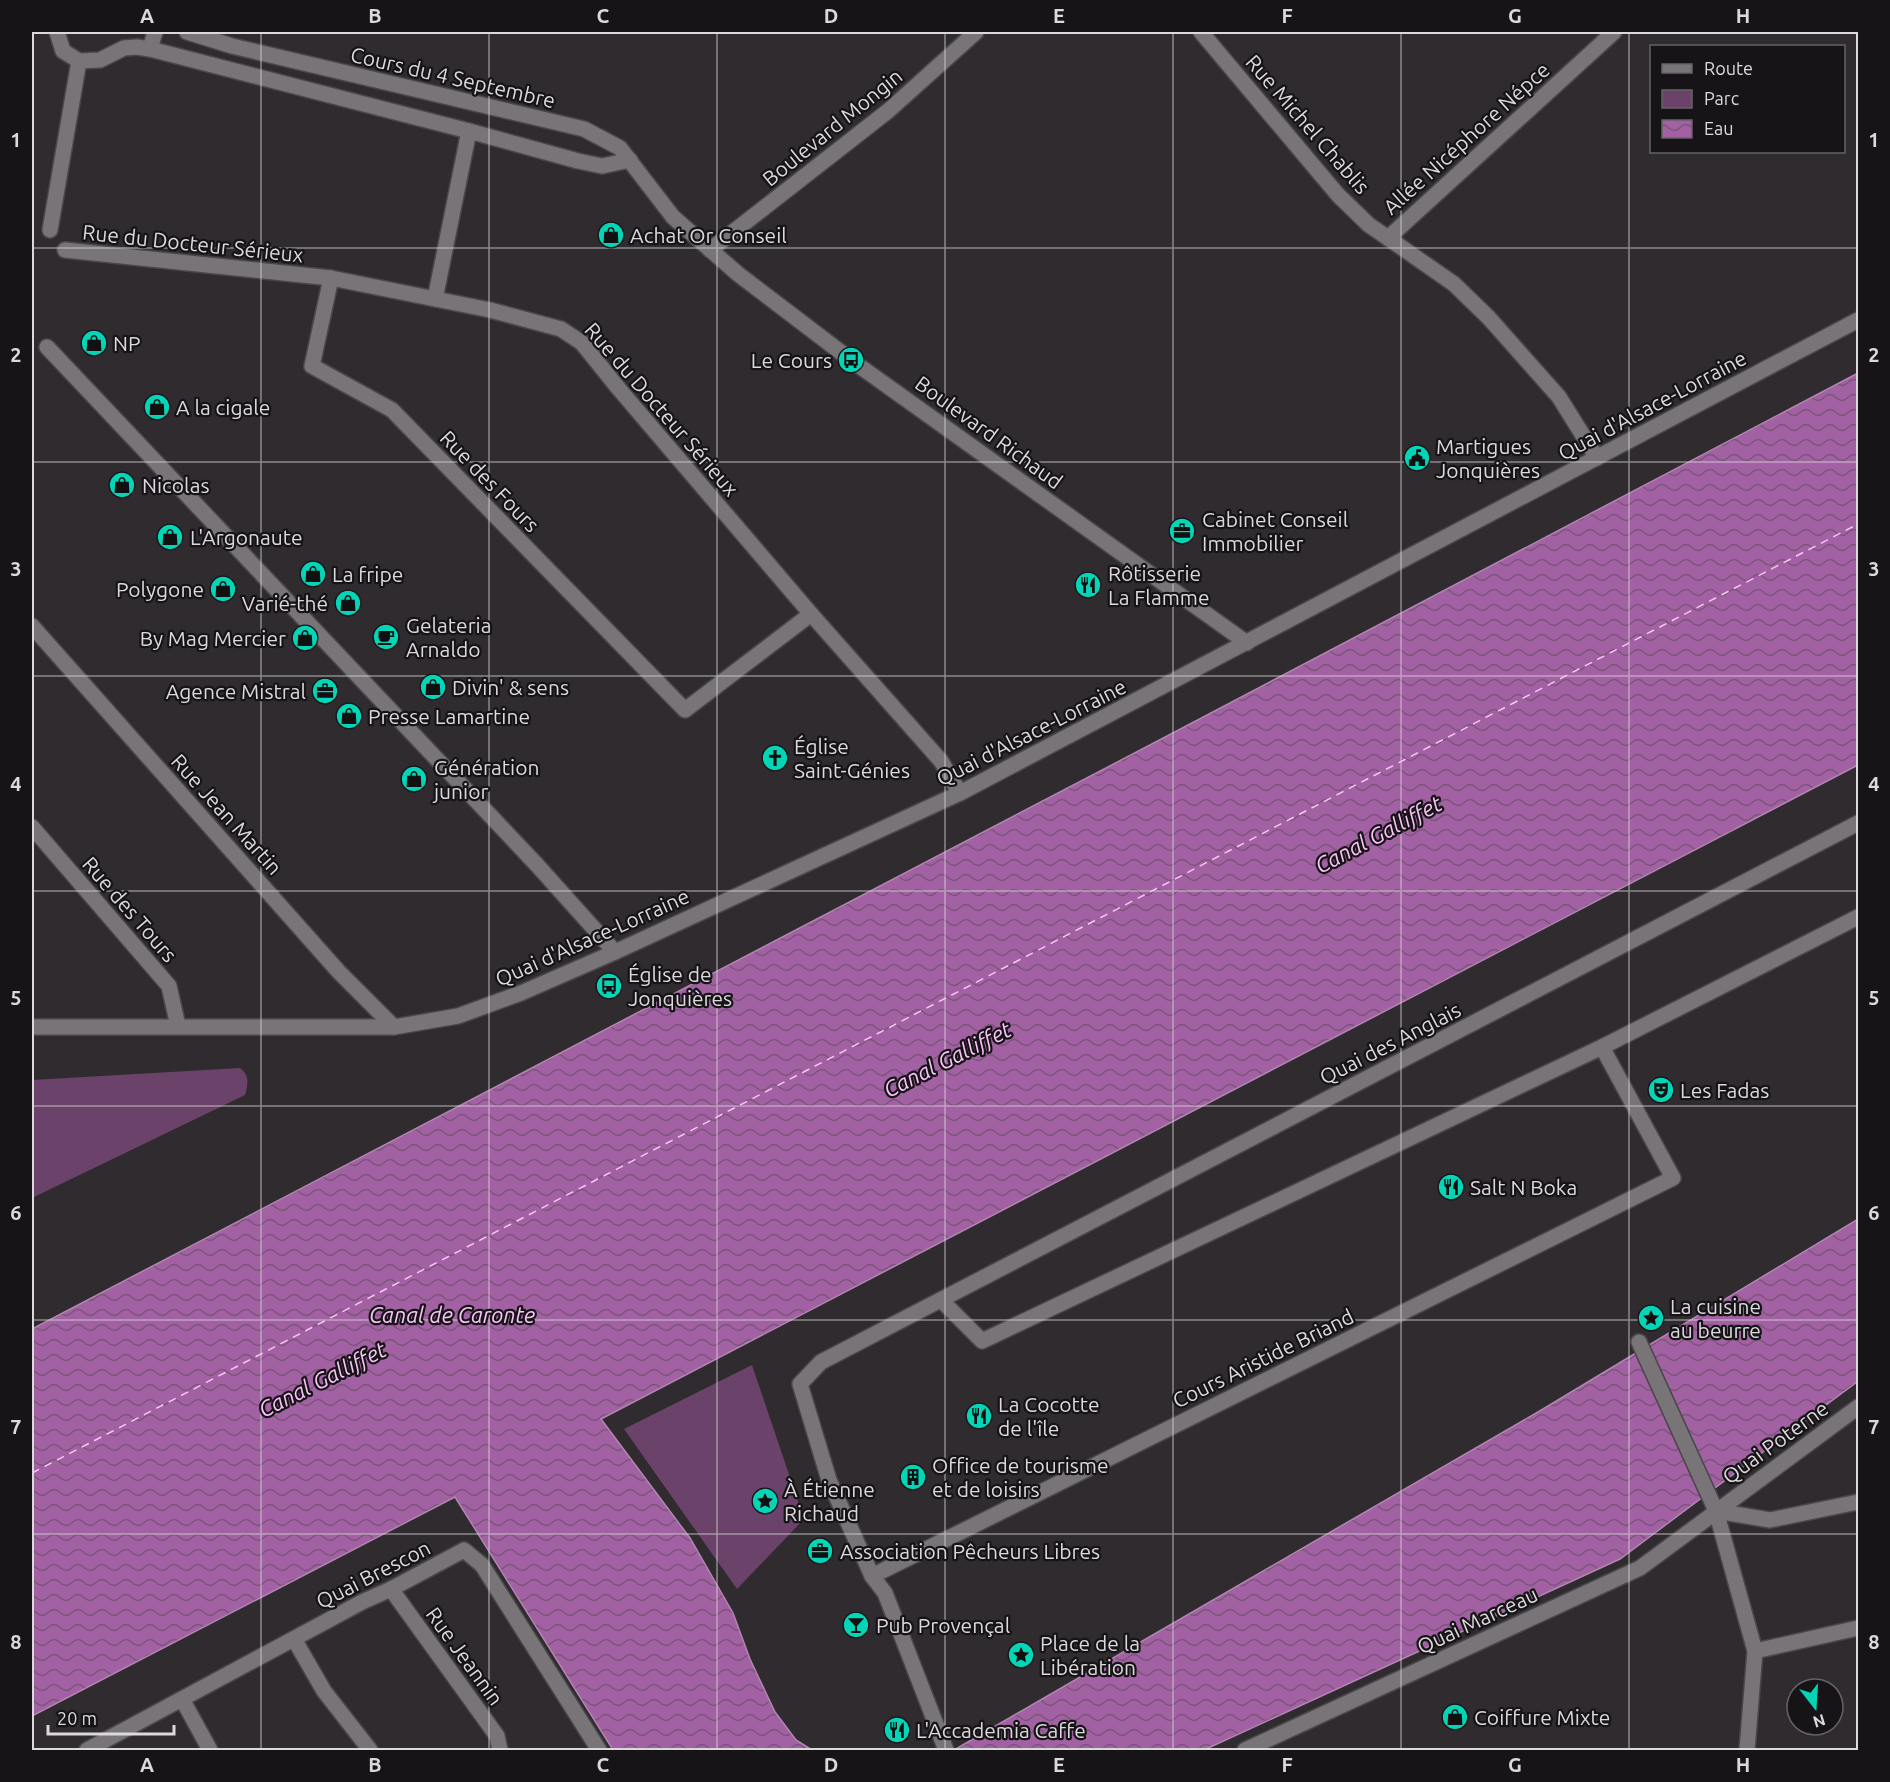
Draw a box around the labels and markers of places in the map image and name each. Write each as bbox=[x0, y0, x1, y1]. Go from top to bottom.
shop icon: Achat Or Conseil bbox=[596, 220, 626, 250]
place label: Achat Or Conseil bbox=[630, 223, 787, 247]
shop icon: NP bbox=[79, 328, 109, 358]
place label: NP bbox=[113, 331, 141, 355]
bus stop icon: Le Cours bbox=[836, 345, 866, 375]
place label: Le Cours bbox=[751, 348, 832, 372]
shop icon: A la cigale bbox=[142, 392, 172, 422]
place label: A la cigale bbox=[176, 395, 270, 419]
place label: Martigues Jonquières bbox=[1436, 434, 1540, 482]
public building icon: Martigues Jonquières bbox=[1402, 443, 1432, 473]
shop icon: Nicolas bbox=[107, 470, 137, 500]
place label: Nicolas bbox=[142, 473, 210, 497]
place label: Cabinet Conseil Immobilier bbox=[1202, 507, 1348, 555]
office icon: Cabinet Conseil Immobilier bbox=[1167, 516, 1197, 546]
shop icon: L'Argonaute bbox=[155, 522, 185, 552]
place label: L'Argonaute bbox=[190, 525, 303, 549]
shop icon: La fripe bbox=[298, 559, 328, 589]
place label: Rôtisserie La Flamme bbox=[1108, 561, 1210, 609]
place label: La fripe bbox=[332, 562, 403, 586]
restaurant icon: Rôtisserie La Flamme bbox=[1073, 570, 1103, 600]
shop icon: Polygone bbox=[208, 574, 238, 604]
place label: Polygone bbox=[116, 577, 204, 601]
shop icon: Varié-thé bbox=[333, 588, 363, 618]
place label: Varié-thé bbox=[242, 591, 328, 615]
place label: Gelateria Arnaldo bbox=[406, 613, 492, 661]
cafe icon: Gelateria Arnaldo bbox=[371, 622, 401, 652]
shop icon: By Mag Mercier bbox=[290, 623, 320, 653]
place label: By Mag Mercier bbox=[140, 626, 286, 650]
shop icon: Divin' & sens bbox=[418, 672, 448, 702]
place label: Divin' & sens bbox=[452, 675, 569, 699]
office icon: Agence Mistral bbox=[310, 676, 340, 706]
place label: Agence Mistral bbox=[166, 679, 306, 703]
shop icon: Presse Lamartine bbox=[334, 701, 364, 731]
place label: Presse Lamartine bbox=[368, 704, 530, 728]
place label: Église Saint-Génies bbox=[794, 734, 910, 782]
church icon: Église Saint-Génies bbox=[760, 743, 790, 773]
place label: Génération junior bbox=[432, 755, 539, 803]
shop icon: Génération junior bbox=[399, 764, 429, 794]
place label: Église de Jonquières bbox=[628, 962, 732, 1010]
bus stop icon: Église de Jonquières bbox=[594, 971, 624, 1001]
theatre icon: Les Fadas bbox=[1646, 1075, 1676, 1105]
place label: Les Fadas bbox=[1680, 1078, 1769, 1102]
restaurant icon: Salt N Boka bbox=[1436, 1172, 1466, 1202]
place label: Salt N Boka bbox=[1470, 1175, 1577, 1199]
place label: La cuisine au beurre bbox=[1670, 1294, 1761, 1342]
place icon: La cuisine au beurre bbox=[1636, 1303, 1666, 1333]
place label: La Cocotte de l'île bbox=[998, 1392, 1100, 1440]
restaurant icon: La Cocotte de l'île bbox=[964, 1401, 994, 1431]
place label: Office de tourisme et de loisirs bbox=[932, 1453, 1109, 1501]
building icon: Office de tourisme et de loisirs bbox=[898, 1462, 928, 1492]
place label: À Étienne Richaud bbox=[784, 1477, 875, 1525]
place icon: À Étienne Richaud bbox=[750, 1486, 780, 1516]
office icon: Association Pêcheurs Libres bbox=[805, 1536, 835, 1566]
place label: Association Pêcheurs Libres bbox=[840, 1539, 1100, 1563]
bar icon: Pub Provençal bbox=[841, 1610, 871, 1640]
place label: Pub Provençal bbox=[876, 1613, 1010, 1637]
place label: Place de la Libération bbox=[1040, 1631, 1140, 1679]
place icon: Place de la Libération bbox=[1006, 1640, 1036, 1670]
shop icon: Coiffure Mixte bbox=[1440, 1702, 1470, 1732]
place label: Coiffure Mixte bbox=[1474, 1705, 1610, 1729]
restaurant icon: L'Accademia Caffe bbox=[882, 1715, 912, 1745]
place label: L'Accademia Caffe bbox=[916, 1718, 1086, 1742]

